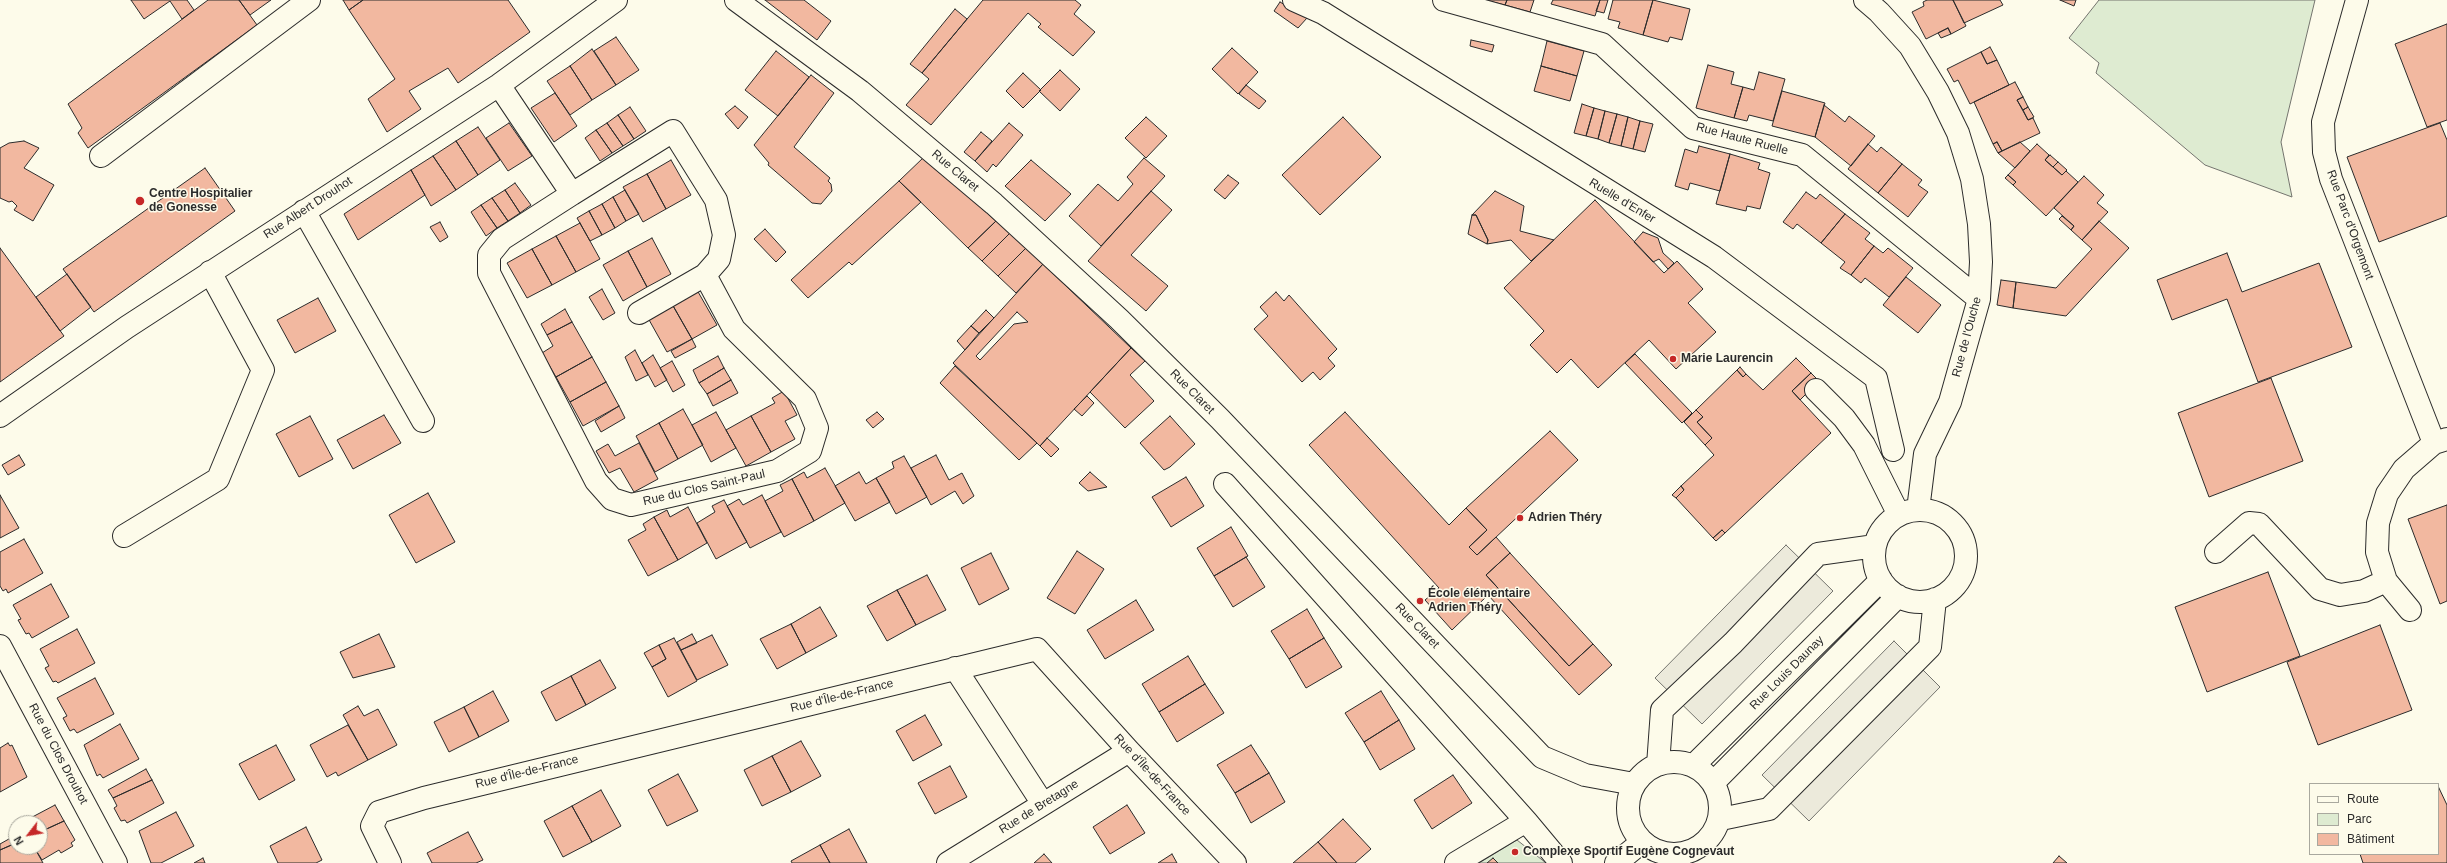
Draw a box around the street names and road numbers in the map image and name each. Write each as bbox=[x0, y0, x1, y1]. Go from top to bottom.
street label: Rue Haute Ruelle bbox=[1694, 120, 1790, 158]
street label: Rue Claret bbox=[928, 147, 982, 195]
street label: Rue Parc d'Orgemont bbox=[2323, 168, 2377, 282]
street label: Rue Albert Drouhot bbox=[261, 174, 355, 242]
street label: Ruelle d'Enfer bbox=[1586, 176, 1658, 226]
street label: Rue de l'Ouche bbox=[1949, 295, 1985, 379]
street label: Rue Claret bbox=[1167, 367, 1217, 417]
street label: Rue du Clos Saint-Paul bbox=[642, 467, 766, 509]
street label: Rue Claret bbox=[1392, 600, 1442, 652]
street label: Rue Louis Daunay bbox=[1747, 633, 1827, 713]
street label: Rue d'Île-de-France bbox=[789, 676, 895, 716]
street label: Rue du Clos Drouhot bbox=[25, 701, 91, 807]
street label: Rue d'Île-de-France bbox=[1111, 731, 1193, 819]
street label: Rue d'Île-de-France bbox=[474, 752, 580, 792]
street label: Rue de Bretagne bbox=[997, 777, 1081, 837]

